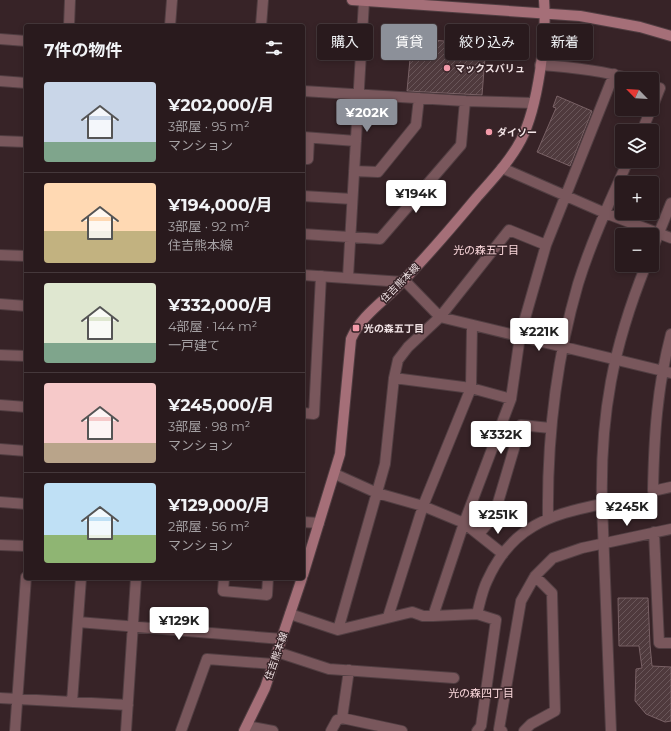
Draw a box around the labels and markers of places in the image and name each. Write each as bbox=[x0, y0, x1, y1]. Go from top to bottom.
place label: マックスバリュ bbox=[455, 62, 525, 75]
marker: マックスバリュ bbox=[442, 63, 452, 73]
pin: ¥202K bbox=[339, 99, 395, 133]
place label: ダイソー bbox=[497, 126, 537, 139]
marker: ダイソー bbox=[484, 127, 494, 137]
pin: ¥194K bbox=[388, 180, 444, 214]
pin: ¥221K bbox=[511, 318, 567, 352]
place label: 光の森五丁目 bbox=[364, 322, 424, 335]
marker: 光の森五丁目 bbox=[351, 323, 361, 333]
pin: ¥332K bbox=[473, 421, 529, 455]
pin: ¥245K bbox=[599, 493, 655, 527]
pin: ¥251K bbox=[470, 501, 526, 535]
pin: ¥129K bbox=[151, 607, 207, 641]

